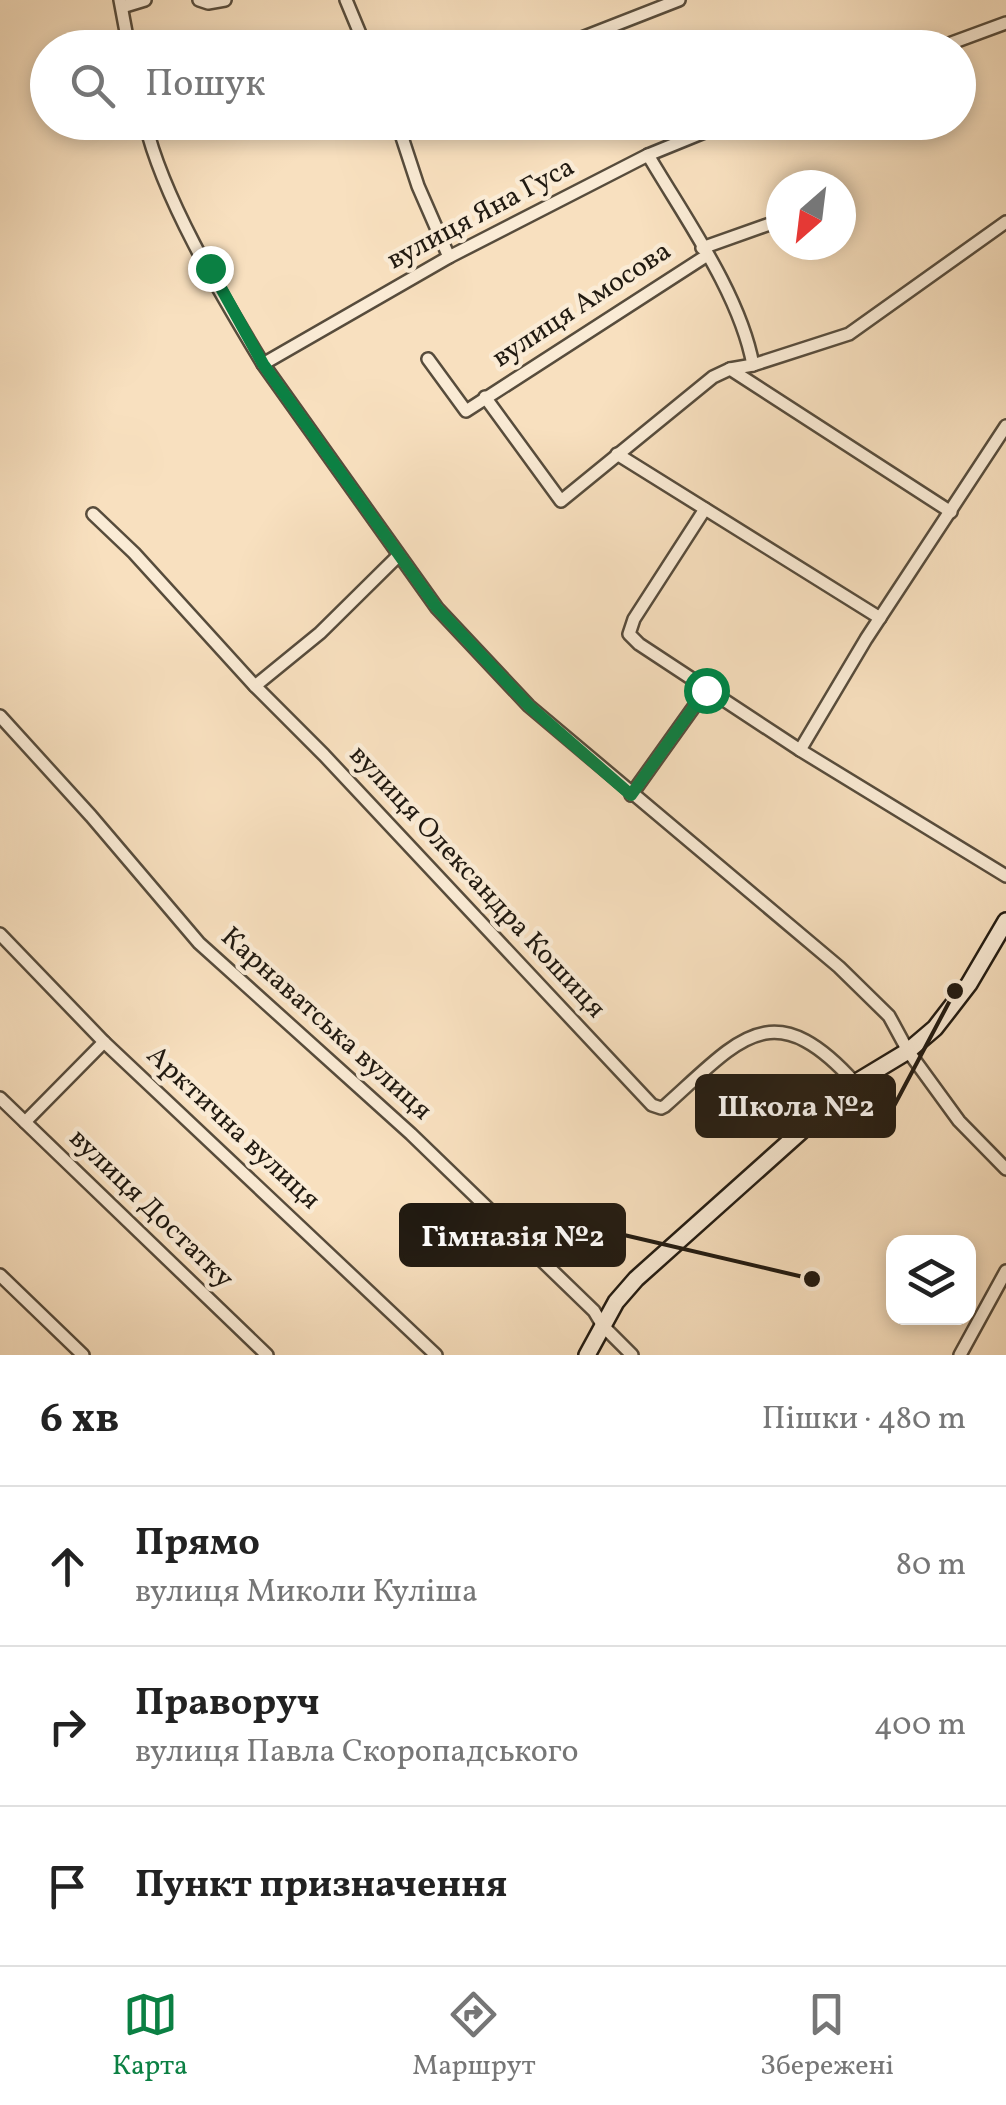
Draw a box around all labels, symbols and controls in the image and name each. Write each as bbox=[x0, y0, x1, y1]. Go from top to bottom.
search box bbox=[30, 30, 976, 140]
icon: search bbox=[65, 58, 120, 113]
text: Пошук bbox=[145, 59, 265, 112]
street label: вулиця Яна Гуса bbox=[380, 148, 582, 280]
north arrow bbox=[766, 170, 856, 260]
street label: вулиця Амосова bbox=[485, 232, 679, 378]
route end bbox=[188, 246, 234, 292]
route start bbox=[684, 668, 730, 714]
street label: вулиця Олександра Кошиця bbox=[340, 737, 614, 1027]
street label: Карнаватська вулиця bbox=[212, 918, 440, 1130]
street label: Арктична вулиця bbox=[137, 1037, 329, 1219]
callout: Школа №2 bbox=[697, 1076, 894, 1136]
text: Школа №2 bbox=[717, 1087, 875, 1129]
street label: вулиця Достатку bbox=[60, 1120, 242, 1298]
callout: Гімназія №2 bbox=[401, 1205, 624, 1265]
text: Гімназія №2 bbox=[421, 1217, 605, 1259]
map controls bbox=[886, 1235, 976, 1325]
button: layers bbox=[886, 1235, 976, 1325]
text: 6 хв bbox=[40, 1391, 119, 1450]
text: Пішки · 480 m bbox=[762, 1398, 966, 1442]
text: Прямо bbox=[135, 1518, 260, 1571]
icon: ahead bbox=[40, 1539, 95, 1594]
text: 80 m bbox=[896, 1544, 966, 1588]
text: вулиця Миколи Куліша bbox=[135, 1571, 478, 1615]
text: Праворуч bbox=[135, 1678, 320, 1731]
icon: right bbox=[40, 1699, 95, 1754]
text: 400 m bbox=[874, 1704, 966, 1748]
text: вулиця Павла Скоропадського bbox=[135, 1731, 579, 1775]
icon: arrive bbox=[40, 1859, 95, 1914]
text: Пункт призначення bbox=[135, 1860, 507, 1913]
tab: Карта bbox=[112, 1987, 188, 2086]
tab: Маршрут bbox=[412, 1987, 536, 2086]
tab: Збережені bbox=[760, 1987, 894, 2086]

